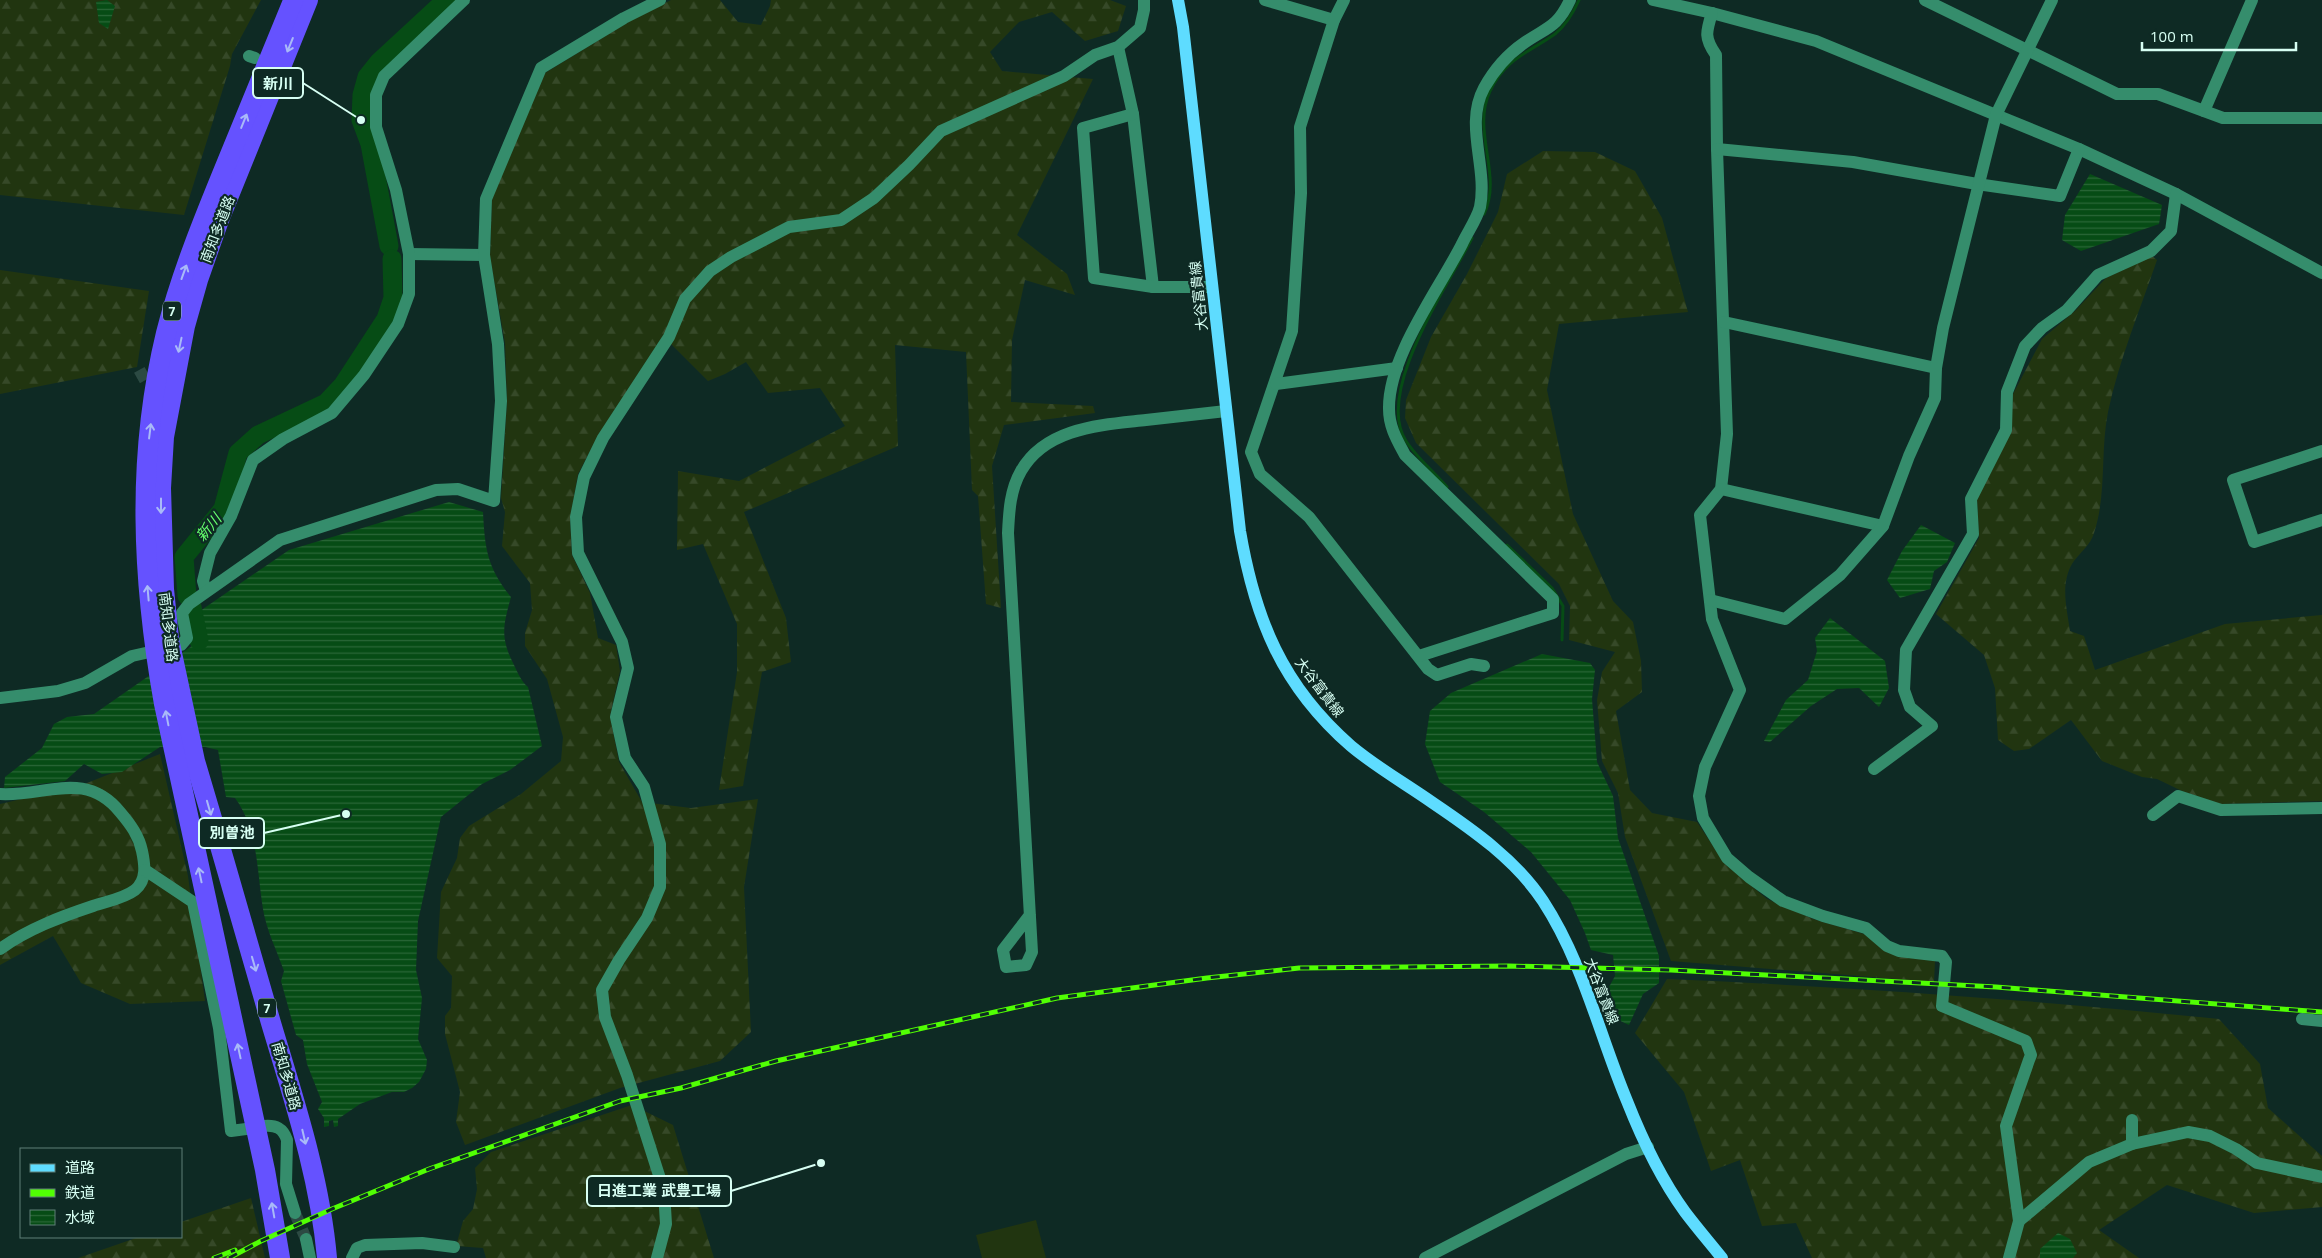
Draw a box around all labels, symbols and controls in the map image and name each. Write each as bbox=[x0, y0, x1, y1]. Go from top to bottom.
scale bar bbox=[2142, 20, 2296, 52]
text: 100 m bbox=[2150, 26, 2194, 46]
one-way arrow bbox=[285, 37, 294, 52]
callout: 新川 bbox=[253, 68, 303, 98]
text: 新川 bbox=[263, 73, 293, 93]
one-way arrow bbox=[239, 114, 249, 129]
street label: 南知多道路 bbox=[196, 193, 238, 265]
street label: 大谷富貴線 bbox=[1185, 260, 1211, 332]
one-way arrow bbox=[180, 265, 189, 281]
road number: 7 bbox=[163, 302, 181, 321]
one-way arrow bbox=[175, 337, 185, 353]
one-way arrow bbox=[145, 423, 155, 439]
one-way arrow bbox=[156, 498, 166, 514]
water label: 新川 bbox=[191, 508, 227, 545]
one-way arrow bbox=[143, 585, 153, 601]
street label: 南知多道路 bbox=[155, 591, 183, 663]
street label: 大谷富貴線 bbox=[1291, 653, 1349, 721]
one-way arrow bbox=[161, 710, 171, 726]
one-way arrow bbox=[204, 799, 214, 815]
callout: 別曽池 bbox=[199, 818, 264, 848]
text: 別曽池 bbox=[209, 822, 255, 842]
one-way arrow bbox=[195, 868, 204, 884]
one-way arrow bbox=[250, 955, 260, 971]
street label: 大谷富貴線 bbox=[1581, 955, 1623, 1027]
road number: 7 bbox=[258, 998, 276, 1018]
street label: 南知多道路 bbox=[268, 1040, 306, 1112]
one-way arrow bbox=[234, 1043, 243, 1059]
one-way arrow bbox=[300, 1128, 309, 1144]
legend bbox=[20, 1148, 182, 1238]
text: 道路 bbox=[65, 1157, 95, 1177]
callout: 日進工業 武豊工場 bbox=[587, 1176, 731, 1206]
text: 日進工業 武豊工場 bbox=[597, 1180, 721, 1200]
text: 鉄道 bbox=[65, 1182, 95, 1202]
one-way arrow bbox=[267, 1202, 277, 1218]
text: 水域 bbox=[65, 1207, 95, 1227]

